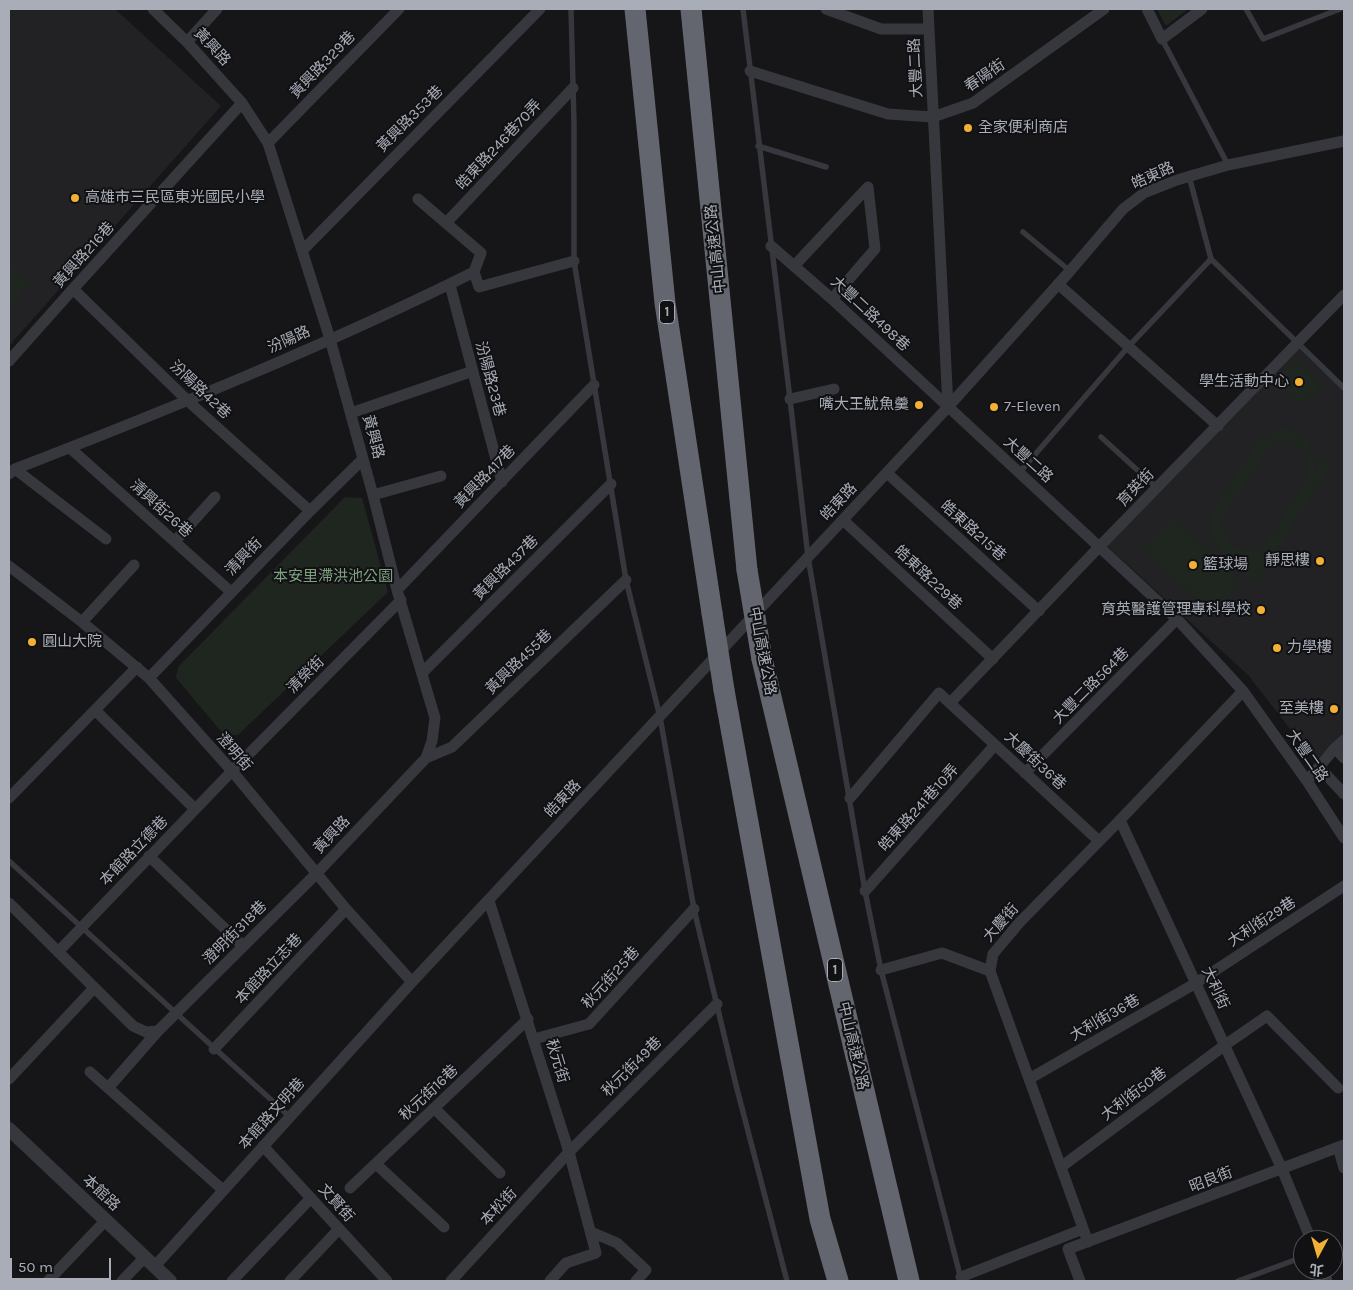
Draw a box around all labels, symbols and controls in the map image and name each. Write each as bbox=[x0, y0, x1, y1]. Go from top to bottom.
street label: 黃興路 bbox=[190, 24, 234, 70]
street label: 黃興路329巷 bbox=[287, 28, 359, 102]
street label: 大豐二路 bbox=[905, 38, 927, 98]
street label: 春陽街 bbox=[961, 56, 1009, 96]
street label: 黃興路353巷 bbox=[373, 82, 447, 156]
street label: 皓東路246巷70弄 bbox=[453, 96, 545, 194]
place label: 全家便利商店 bbox=[978, 119, 1068, 137]
marker: 全家便利商店 bbox=[962, 122, 974, 134]
street label: 皓東路 bbox=[1129, 159, 1177, 193]
place label: 高雄市三民區東光國民小學 bbox=[85, 189, 265, 207]
marker: 高雄市三民區東光國民小學 bbox=[69, 192, 81, 204]
street label: 中山高速公路 bbox=[702, 203, 730, 295]
street label: 黃興路216巷 bbox=[50, 218, 118, 292]
street label: 大豐二路498巷 bbox=[827, 273, 913, 355]
road number: 1 bbox=[660, 300, 674, 324]
street label: 汾陽路 bbox=[265, 323, 313, 357]
street label: 汾陽路23巷 bbox=[471, 339, 509, 419]
street label: 汾陽路42巷 bbox=[166, 357, 234, 423]
place label: 學生活動中心 bbox=[1199, 373, 1289, 391]
marker: 學生活動中心 bbox=[1293, 376, 1305, 388]
place label: 嘴大王魷魚羹 bbox=[819, 396, 909, 414]
place label: 7-Eleven bbox=[1004, 398, 1061, 416]
marker: 嘴大王魷魚羹 bbox=[913, 399, 925, 411]
marker: 7-Eleven bbox=[988, 401, 1000, 413]
street label: 黃興路 bbox=[358, 413, 388, 461]
street label: 大豐二路 bbox=[1000, 433, 1056, 487]
street label: 黃興路417巷 bbox=[451, 442, 519, 512]
street label: 育英街 bbox=[1114, 466, 1158, 510]
street label: 清興街26巷 bbox=[126, 476, 196, 542]
street label: 皓東路 bbox=[817, 479, 861, 525]
street label: 皓東路215巷 bbox=[936, 497, 1010, 565]
street label: 黃興路437巷 bbox=[470, 532, 542, 604]
street label: 清興街 bbox=[222, 535, 266, 579]
street label: 皓東路229巷 bbox=[890, 542, 966, 614]
place label: 靜思樓 bbox=[1265, 552, 1310, 570]
marker: 靜思樓 bbox=[1314, 555, 1326, 567]
place label: 籃球場 bbox=[1203, 556, 1248, 574]
marker: 籃球場 bbox=[1187, 559, 1199, 571]
park label: 本安里滯洪池公園 bbox=[273, 568, 393, 586]
place label: 育英醫護管理專科學校 bbox=[1101, 601, 1251, 619]
marker: 育英醫護管理專科學校 bbox=[1255, 604, 1267, 616]
street label: 中山高速公路 bbox=[745, 605, 779, 697]
street label: 黃興路455巷 bbox=[482, 626, 556, 698]
place label: 圓山大院 bbox=[42, 633, 102, 651]
marker: 圓山大院 bbox=[26, 636, 38, 648]
place label: 力學樓 bbox=[1287, 639, 1332, 657]
marker: 力學樓 bbox=[1271, 642, 1283, 654]
street label: 大豐二路564巷 bbox=[1049, 644, 1133, 728]
street label: 清榮街 bbox=[284, 653, 328, 697]
place label: 至美樓 bbox=[1279, 700, 1324, 718]
marker: 至美樓 bbox=[1328, 703, 1340, 715]
street label: 大豐二路 bbox=[1282, 726, 1332, 786]
street label: 大慶街36巷 bbox=[1001, 728, 1069, 794]
street label: 澄明街 bbox=[212, 729, 256, 775]
street label: 皓東路241巷10弄 bbox=[875, 761, 963, 855]
street label: 皓東路 bbox=[541, 776, 585, 822]
street label: 本館路立德巷 bbox=[96, 812, 172, 890]
street label: 黃興路 bbox=[310, 812, 354, 858]
street label: 大利街29巷 bbox=[1225, 893, 1299, 951]
street label: 澄明街318巷 bbox=[199, 897, 271, 969]
street label: 大慶街 bbox=[979, 900, 1023, 946]
street label: 本館路立志巷 bbox=[232, 930, 306, 1008]
street label: 秋元街25巷 bbox=[578, 943, 644, 1013]
road number: 1 bbox=[828, 958, 842, 982]
street label: 大利街 bbox=[1197, 964, 1233, 1012]
street label: 大利街36巷 bbox=[1067, 991, 1143, 1045]
street label: 中山高速公路 bbox=[834, 1000, 872, 1092]
street label: 秋元街49巷 bbox=[598, 1033, 666, 1101]
street label: 秋元街 bbox=[542, 1037, 572, 1085]
street label: 秋元街16巷 bbox=[396, 1061, 462, 1125]
street label: 大利街50巷 bbox=[1098, 1064, 1170, 1124]
street label: 本館路文明巷 bbox=[235, 1075, 309, 1153]
street label: 昭良街 bbox=[1187, 1164, 1235, 1196]
street label: 本館路 bbox=[78, 1171, 124, 1215]
street label: 文賢街 bbox=[314, 1180, 358, 1226]
street label: 本松街 bbox=[477, 1184, 521, 1230]
north arrow bbox=[1293, 1230, 1343, 1280]
scale bar bbox=[12, 1248, 114, 1280]
text: 50 m bbox=[18, 1258, 53, 1276]
text: 北 bbox=[1309, 1260, 1324, 1279]

